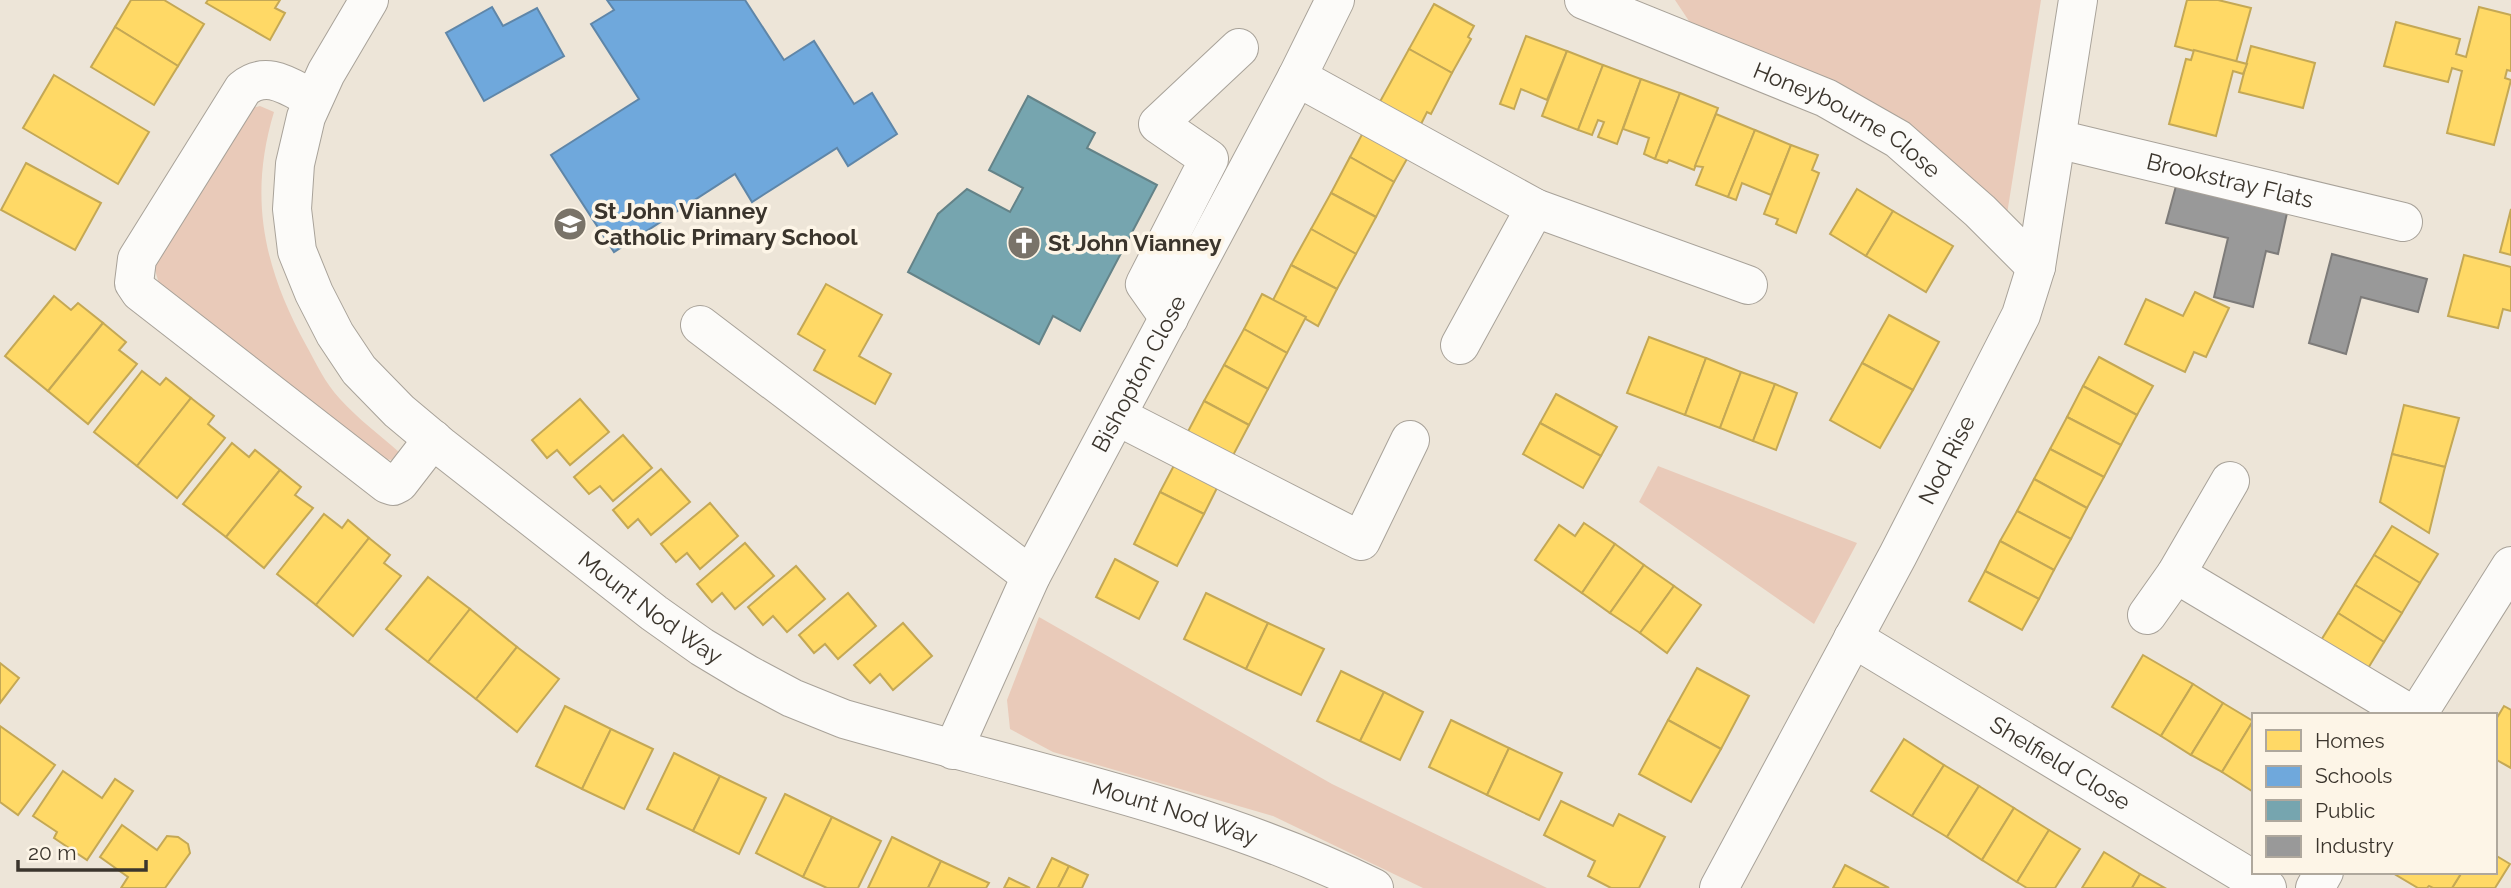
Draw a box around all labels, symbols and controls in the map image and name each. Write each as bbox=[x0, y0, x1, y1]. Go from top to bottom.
street label: Honeybourne Close bbox=[1750, 56, 1946, 183]
street label: Brookstray Flats bbox=[2144, 147, 2316, 213]
place label: St John Vianney Catholic Primary School bbox=[594, 197, 858, 250]
school or university icon: St John Vianney Catholic Primary School bbox=[551, 205, 589, 243]
church icon: St John Vianney bbox=[1005, 224, 1043, 262]
place label: St John Vianney bbox=[1048, 229, 1222, 256]
street label: Bishopton Close bbox=[1086, 291, 1191, 456]
street label: Nod Rise bbox=[1912, 411, 1980, 508]
street label: Mount Nod Way bbox=[573, 545, 728, 669]
street label: Shelfield Close bbox=[1985, 710, 2135, 815]
legend bbox=[2252, 713, 2497, 874]
text: Homes bbox=[2315, 728, 2385, 753]
text: Schools bbox=[2315, 763, 2392, 788]
street label: Mount Nod Way bbox=[1089, 773, 1262, 850]
text: Public bbox=[2315, 798, 2375, 823]
scale bar bbox=[18, 828, 145, 872]
text: Industry bbox=[2315, 833, 2394, 858]
text: 20 m bbox=[28, 840, 76, 865]

